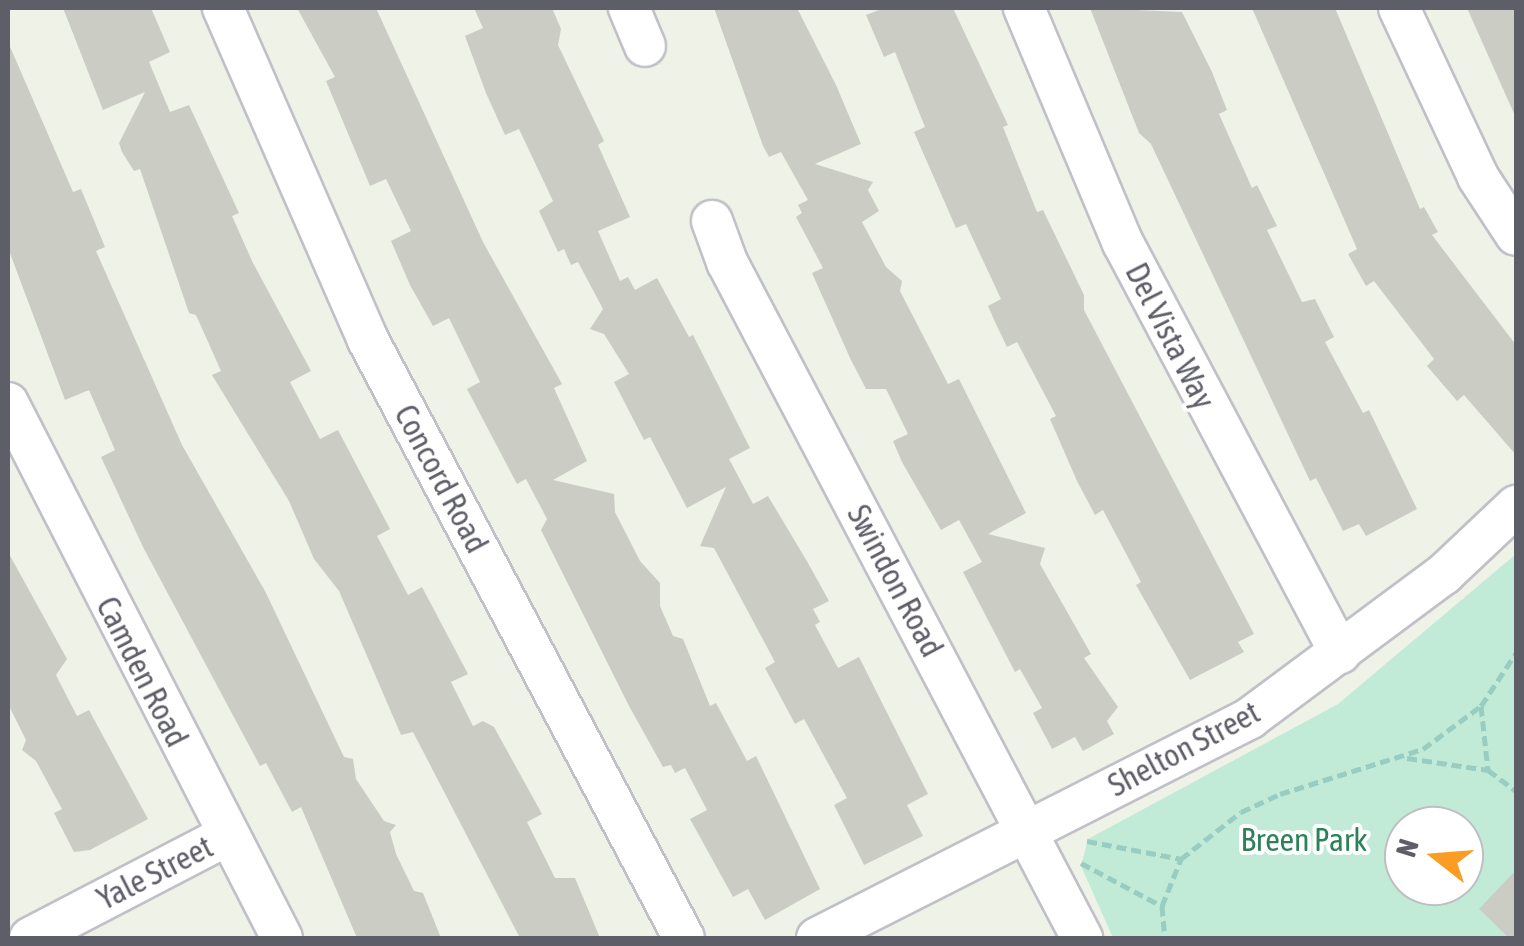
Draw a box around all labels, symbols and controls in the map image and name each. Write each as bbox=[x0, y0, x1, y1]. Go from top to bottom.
street label: Del Vista Way bbox=[1117, 257, 1223, 415]
street label: Concord Road bbox=[386, 399, 496, 559]
street label: Swindon Road bbox=[839, 499, 951, 663]
street label: Camden Road bbox=[88, 591, 196, 753]
street label: Shelton Street bbox=[1102, 693, 1266, 805]
north arrow bbox=[1384, 806, 1484, 906]
park label: Breen Park bbox=[1241, 821, 1367, 859]
street label: Yale Street bbox=[91, 828, 219, 918]
text: N bbox=[1390, 835, 1425, 860]

